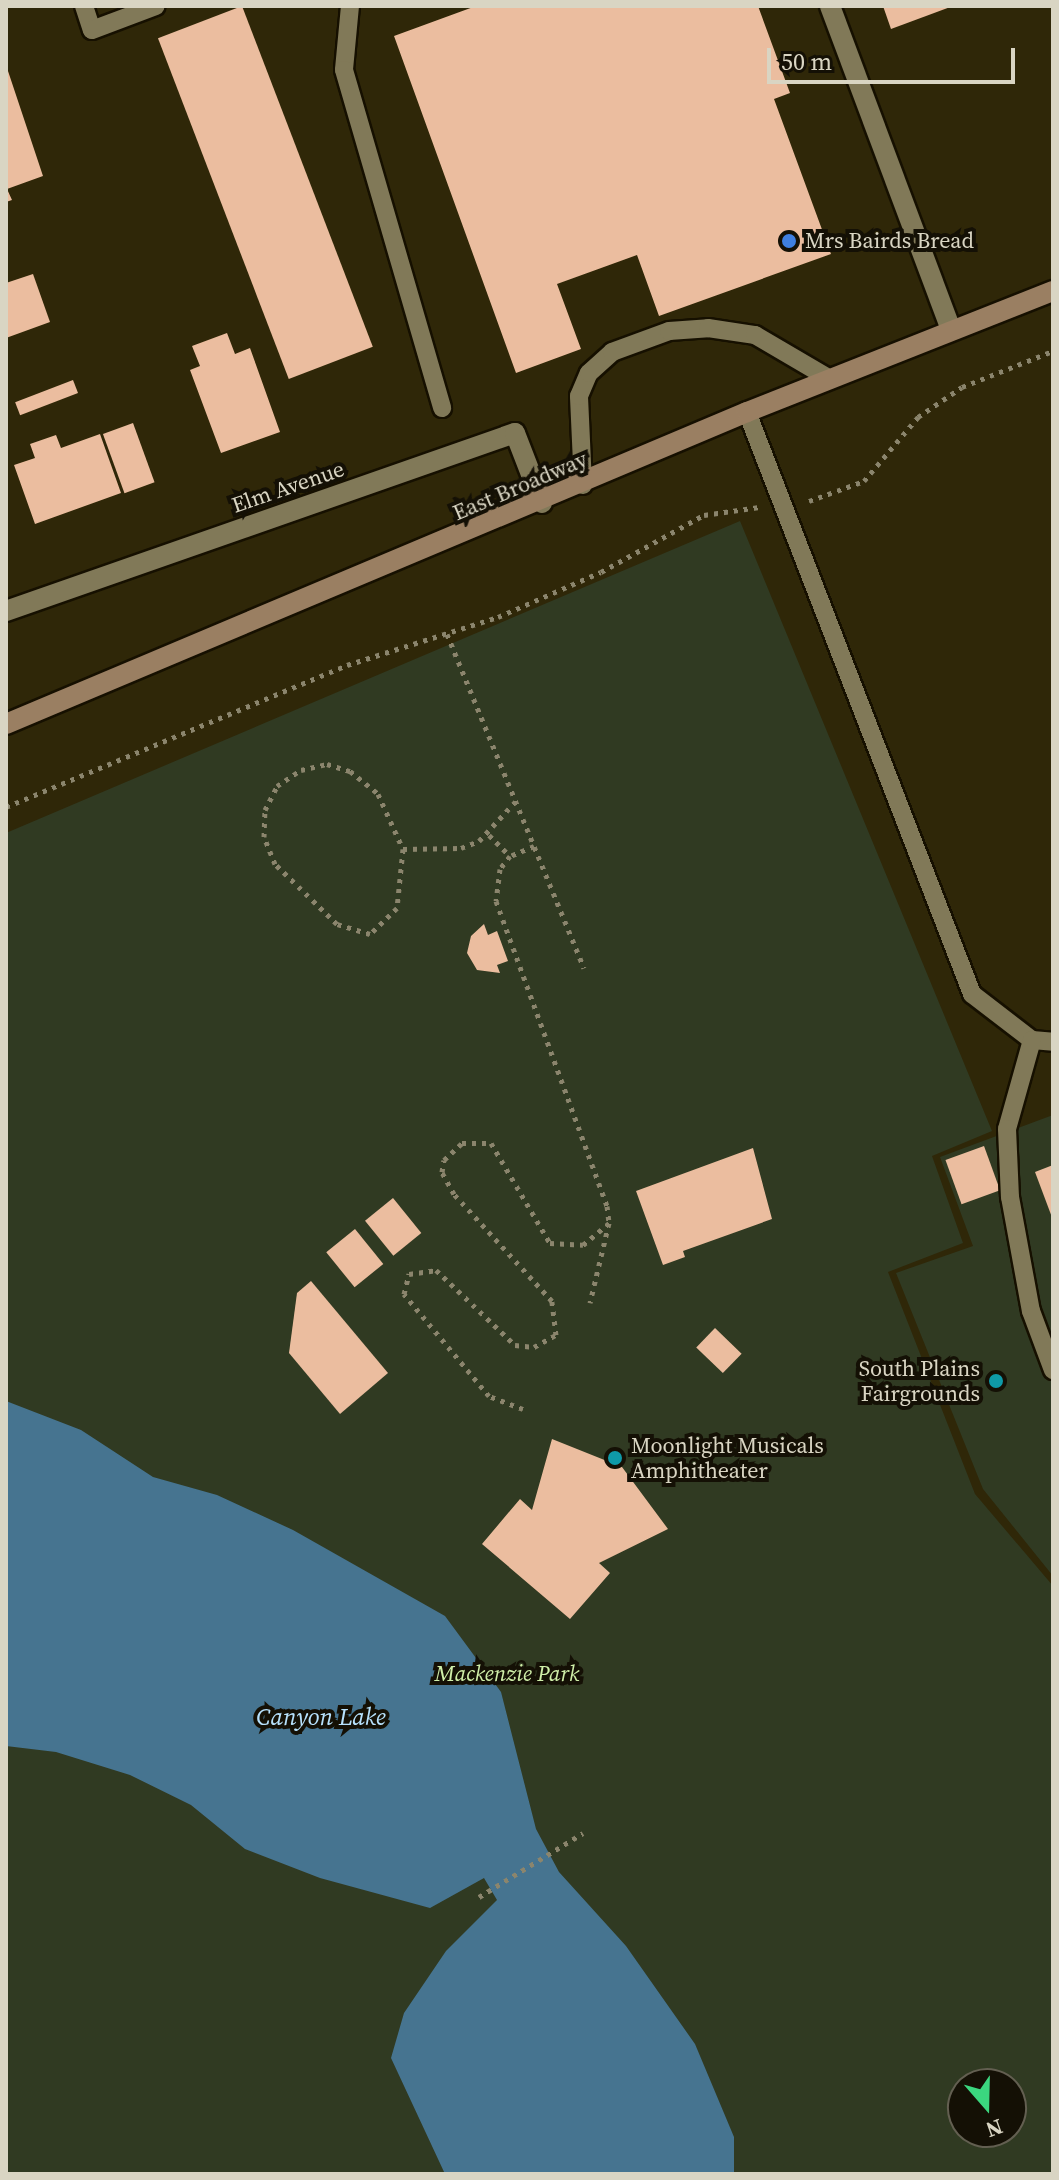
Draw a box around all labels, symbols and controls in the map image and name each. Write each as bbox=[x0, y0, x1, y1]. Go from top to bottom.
scale bar bbox=[771, 32, 1019, 82]
text: 50 m bbox=[781, 45, 832, 78]
place label: Mrs Bairds Bread bbox=[805, 228, 974, 254]
marker: Mrs Bairds Bread bbox=[780, 232, 798, 250]
street label: East Broadway bbox=[449, 446, 591, 526]
street label: Elm Avenue bbox=[228, 455, 348, 519]
place label: South Plains Fairgrounds bbox=[859, 1355, 980, 1406]
marker: South Plains Fairgrounds bbox=[987, 1372, 1005, 1390]
place label: Moonlight Musicals Amphitheater bbox=[631, 1432, 824, 1484]
marker: Moonlight Musicals Amphitheater bbox=[606, 1449, 624, 1467]
park label: Mackenzie Park bbox=[435, 1661, 579, 1687]
water label: Canyon Lake bbox=[256, 1703, 386, 1731]
north arrow bbox=[947, 2068, 1027, 2148]
text: N bbox=[982, 2112, 1007, 2146]

